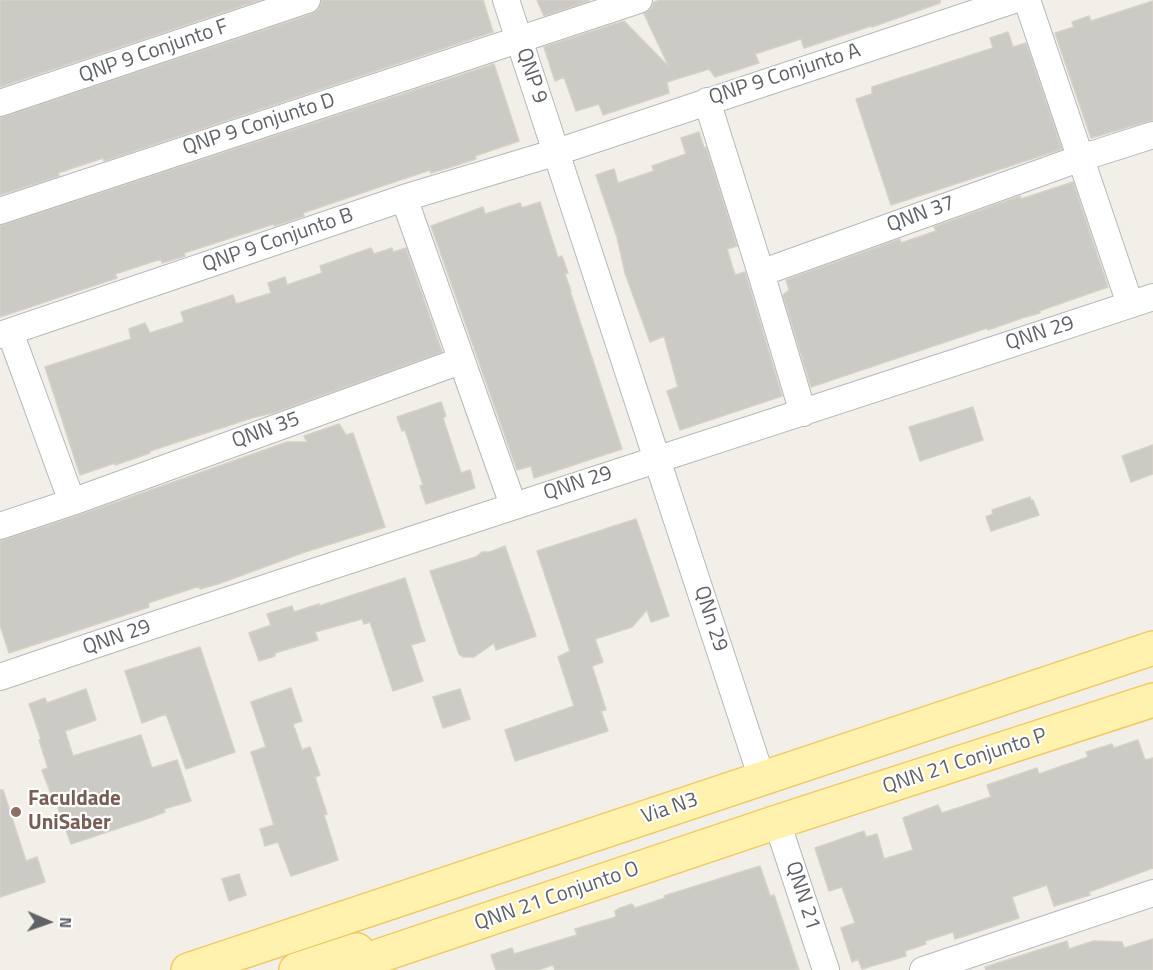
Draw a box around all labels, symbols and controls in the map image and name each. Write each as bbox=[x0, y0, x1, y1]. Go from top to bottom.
street label: QNP 9 Conjunto F bbox=[76, 15, 232, 89]
street label: QNP 9 Conjunto A bbox=[706, 39, 864, 111]
street label: QNP 9 bbox=[510, 45, 552, 107]
street label: QNP 9 Conjunto D bbox=[180, 88, 338, 162]
street label: QNN 37 bbox=[884, 191, 958, 239]
street label: QNP 9 Conjunto B bbox=[199, 203, 357, 279]
street label: QNN 29 bbox=[1003, 311, 1077, 357]
street label: QNN 35 bbox=[229, 407, 303, 455]
street label: QNN 29 bbox=[541, 461, 615, 507]
street label: QNn 29 bbox=[688, 583, 732, 655]
street label: QNN 29 bbox=[80, 615, 154, 661]
street label: QNN 21 Conjunto P bbox=[880, 724, 1050, 800]
place label: Faculdade UniSaber bbox=[28, 787, 121, 837]
street label: Via N3 bbox=[639, 788, 701, 830]
marker: Faculdade UniSaber bbox=[9, 805, 23, 819]
street label: QNN 21 Conjunto O bbox=[471, 857, 643, 937]
street label: QNN 21 bbox=[779, 859, 825, 933]
north arrow bbox=[18, 892, 78, 952]
text: N bbox=[54, 917, 78, 929]

